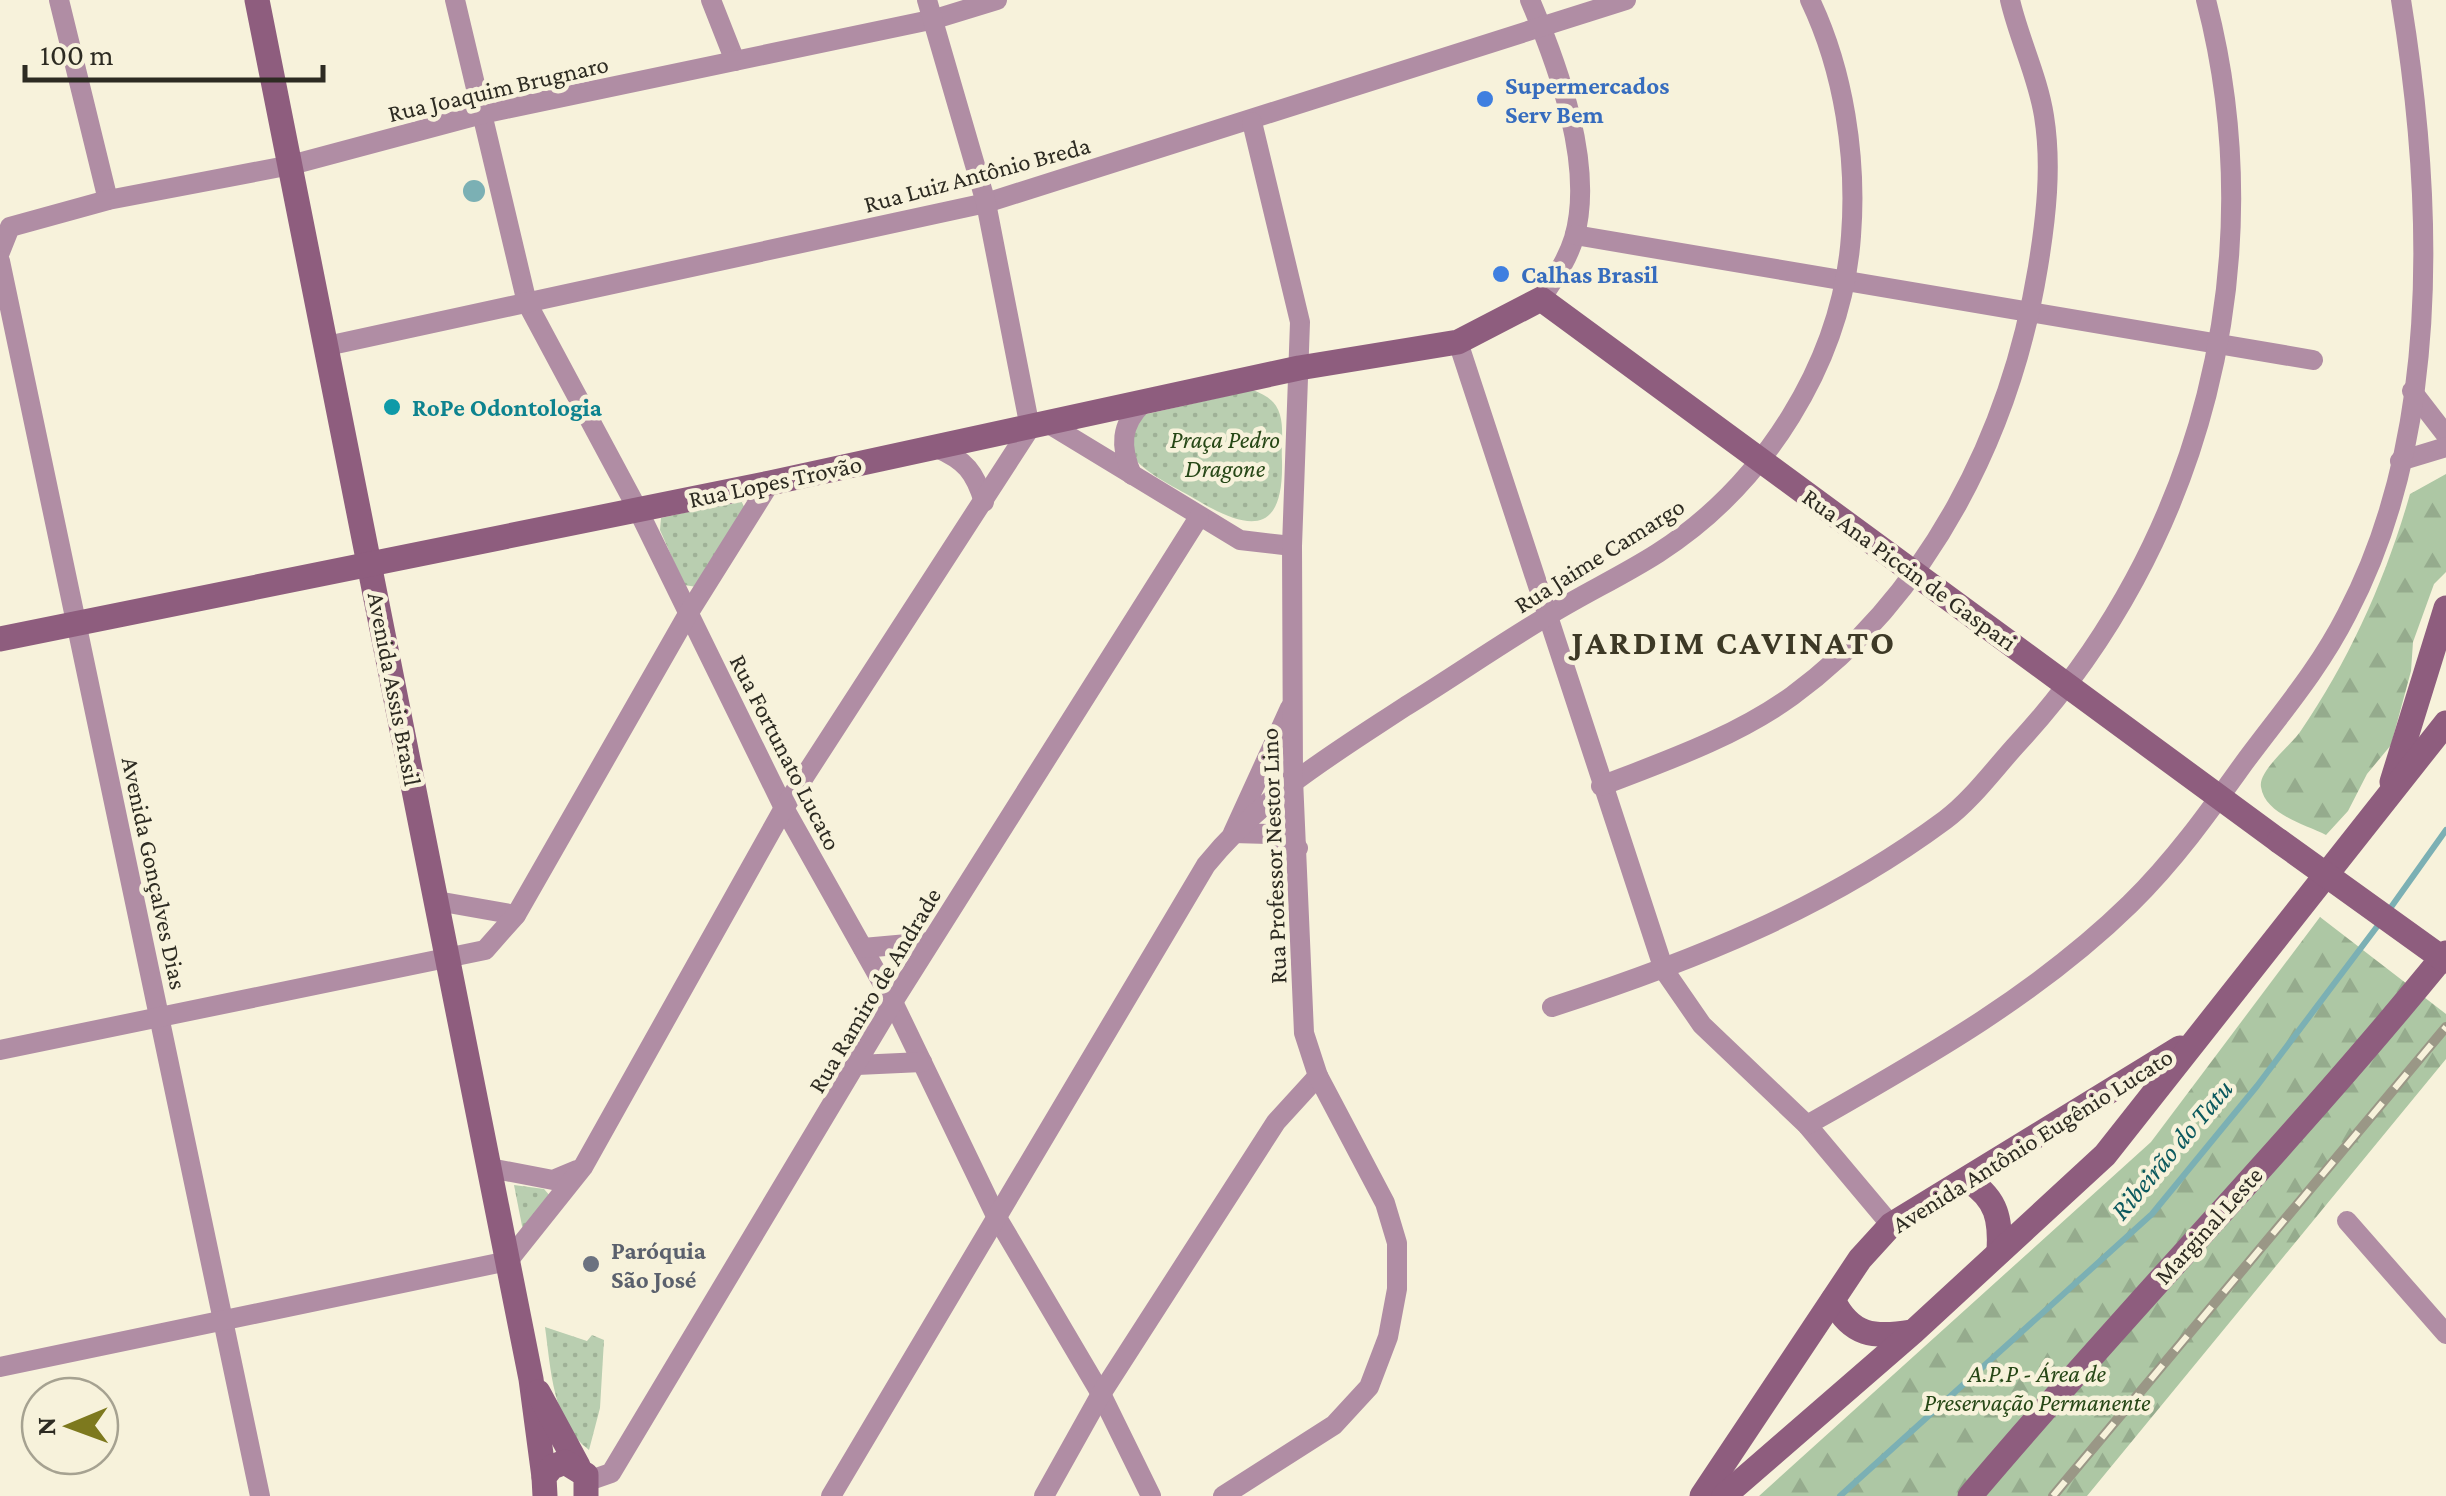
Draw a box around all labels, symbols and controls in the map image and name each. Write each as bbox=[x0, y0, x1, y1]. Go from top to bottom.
scale bar bbox=[25, 20, 322, 82]
text: 100 m bbox=[40, 38, 114, 71]
street label: Rua Joaquim Brugnaro bbox=[385, 50, 611, 128]
place label: Supermercados Serv Bem bbox=[1505, 72, 1670, 128]
marker: Supermercados Serv Bem bbox=[1474, 88, 1496, 110]
street label: Rua Luiz Antônio Breda bbox=[861, 131, 1094, 218]
place label: Calhas Brasil bbox=[1521, 261, 1658, 288]
marker: Calhas Brasil bbox=[1490, 263, 1512, 285]
place label: RoPe Odontologia bbox=[412, 394, 603, 421]
marker: RoPe Odontologia bbox=[381, 396, 403, 418]
park label: Praça Pedro Dragone bbox=[1170, 426, 1280, 483]
street label: Rua Lopes Trovão bbox=[686, 450, 864, 514]
street label: Rua Ana Piccin de Gaspari bbox=[1797, 483, 2022, 657]
street label: Rua Jaime Camargo bbox=[1509, 492, 1690, 619]
street label: Avenida Assis Brasil bbox=[362, 590, 427, 788]
district label: JARDIM CAVINATO bbox=[1567, 623, 1897, 662]
street label: Rua Fortunato Lucato bbox=[725, 650, 847, 855]
street label: Rua Professor Nestor Lino bbox=[1256, 727, 1291, 985]
street label: Avenida Gonçalves Dias bbox=[116, 754, 192, 992]
street label: Rua Ramiro de Andrade bbox=[803, 883, 946, 1098]
street label: Avenida Antônio Eugênio Lucato bbox=[1887, 1043, 2178, 1239]
water label: Ribeirão do Tatu bbox=[2104, 1073, 2239, 1225]
street label: Marginal Leste bbox=[2149, 1161, 2269, 1290]
place label: Paróquia São José bbox=[611, 1237, 707, 1293]
marker: Paróquia São José bbox=[580, 1253, 602, 1275]
park label: A.P.P - Área de Preservação Permanente bbox=[1924, 1360, 2151, 1417]
north arrow bbox=[20, 1376, 120, 1476]
text: N bbox=[30, 1417, 61, 1436]

